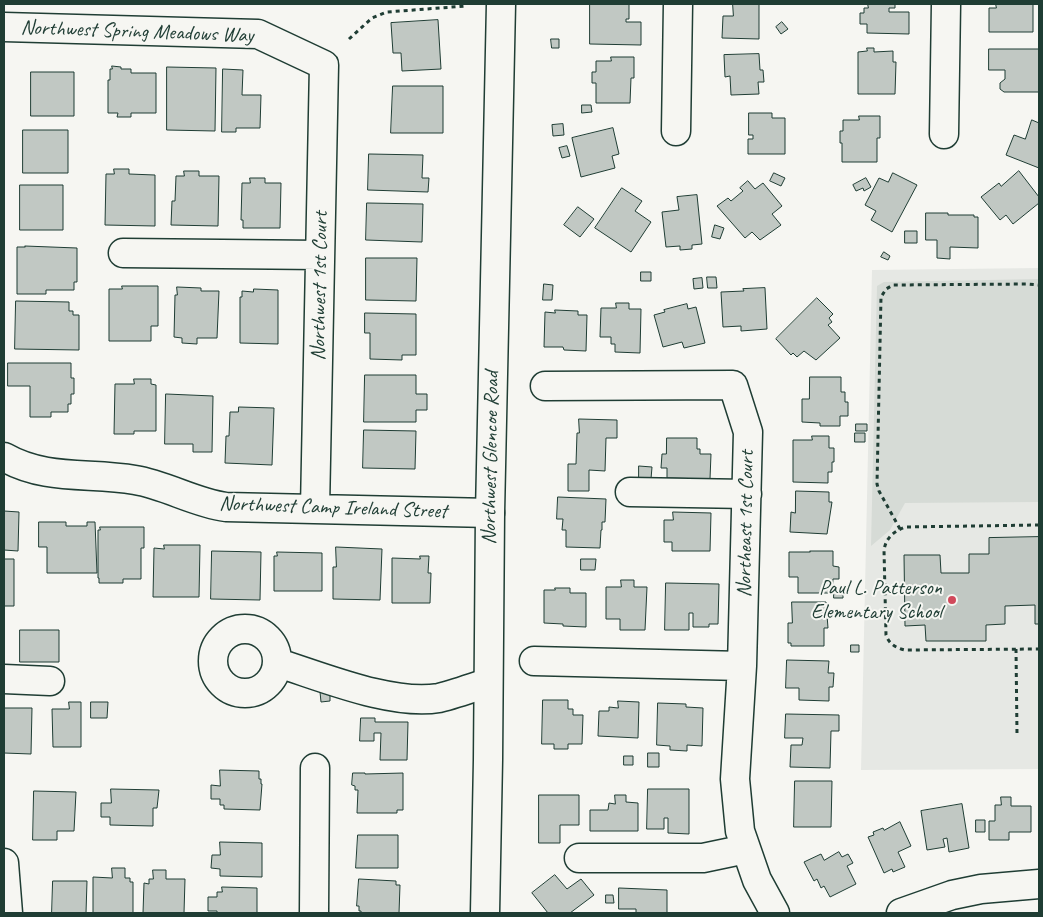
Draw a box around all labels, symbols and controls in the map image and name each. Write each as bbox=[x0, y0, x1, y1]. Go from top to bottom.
street label: Northwest Spring Meadows Way bbox=[20, 15, 254, 49]
street label: Northwest 1st Court bbox=[306, 211, 334, 361]
street label: Northwest Glencoe Road bbox=[477, 371, 505, 545]
street label: Northeast 1st Court bbox=[732, 450, 760, 598]
street label: Northwest Camp Ireland Street bbox=[219, 491, 447, 525]
place label: Paul L. Patterson Elementary School bbox=[811, 575, 942, 625]
marker: Paul L. Patterson Elementary School bbox=[946, 594, 958, 606]

